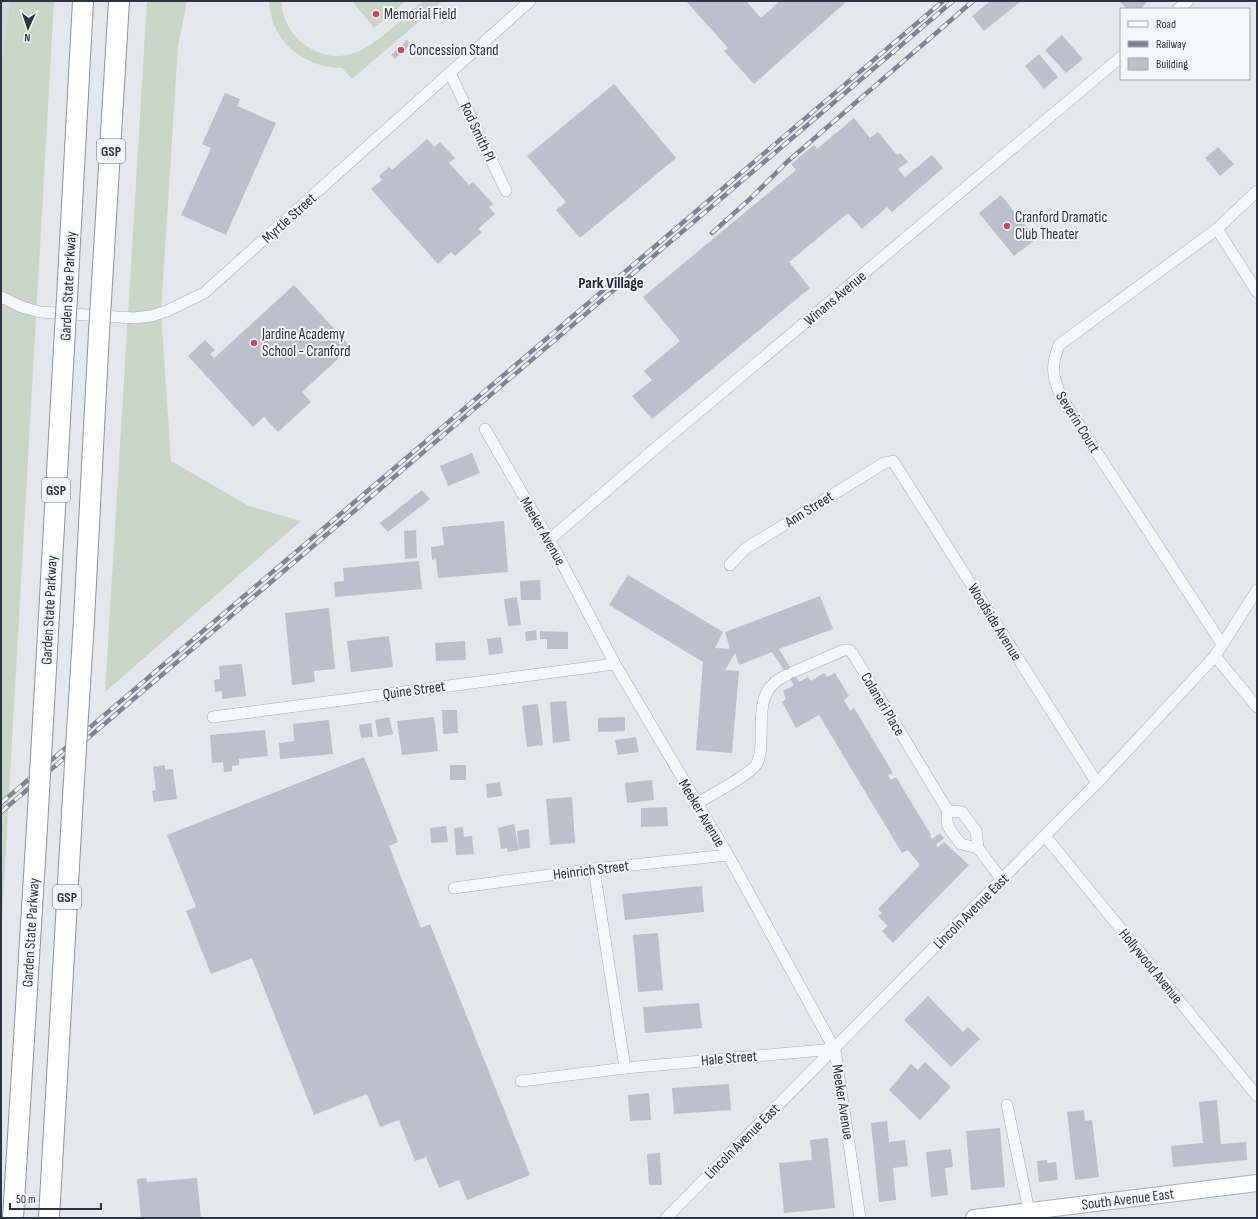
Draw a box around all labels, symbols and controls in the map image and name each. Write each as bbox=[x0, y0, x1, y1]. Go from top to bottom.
place label: Memorial Field bbox=[384, 5, 457, 24]
north arrow bbox=[8, 8, 48, 48]
legend bbox=[1120, 8, 1250, 80]
marker: Memorial Field bbox=[371, 9, 381, 19]
text: Road bbox=[1156, 17, 1176, 32]
text: N bbox=[24, 31, 31, 44]
text: Railway bbox=[1156, 37, 1187, 52]
place label: Concession Stand bbox=[409, 41, 499, 60]
marker: Concession Stand bbox=[396, 45, 406, 55]
text: Building bbox=[1156, 57, 1188, 72]
street label: Rod Smith Pl bbox=[456, 100, 499, 165]
road number: GSP bbox=[97, 139, 125, 163]
street label: Myrtle Street bbox=[258, 189, 321, 248]
place label: Cranford Dramatic Club Theater bbox=[1015, 208, 1107, 244]
marker: Cranford Dramatic Club Theater bbox=[1002, 221, 1012, 231]
street label: Garden State Parkway bbox=[56, 231, 81, 341]
street label: Winans Avenue bbox=[800, 267, 870, 330]
district label: Park Village bbox=[578, 274, 644, 293]
place label: Jardine Academy School - Cranford bbox=[261, 325, 350, 361]
marker: Jardine Academy School - Cranford bbox=[249, 338, 259, 348]
street label: Severin Court bbox=[1051, 388, 1104, 457]
road number: GSP bbox=[42, 478, 70, 502]
street label: Ann Street bbox=[781, 487, 837, 532]
street label: Meeker Avenue bbox=[515, 494, 570, 569]
street label: Garden State Parkway bbox=[37, 555, 62, 665]
street label: Woodside Avenue bbox=[963, 580, 1026, 665]
street label: Colaneri Place bbox=[856, 669, 909, 739]
street label: Quine Street bbox=[382, 677, 447, 704]
street label: Meeker Avenue bbox=[674, 776, 729, 851]
street label: Heinrich Street bbox=[552, 856, 631, 885]
street label: Lincoln Avenue East bbox=[930, 869, 1013, 953]
street label: Garden State Parkway bbox=[18, 877, 44, 988]
road number: GSP bbox=[53, 885, 81, 909]
street label: Hollywood Avenue bbox=[1114, 925, 1187, 1008]
street label: Hale Street bbox=[700, 1047, 758, 1070]
street label: Meeker Avenue bbox=[827, 1063, 858, 1141]
street label: Lincoln Avenue East bbox=[701, 1099, 784, 1183]
street label: South Avenue East bbox=[1081, 1184, 1176, 1215]
scale bar bbox=[10, 1185, 101, 1211]
text: 50 m bbox=[16, 1192, 36, 1207]

